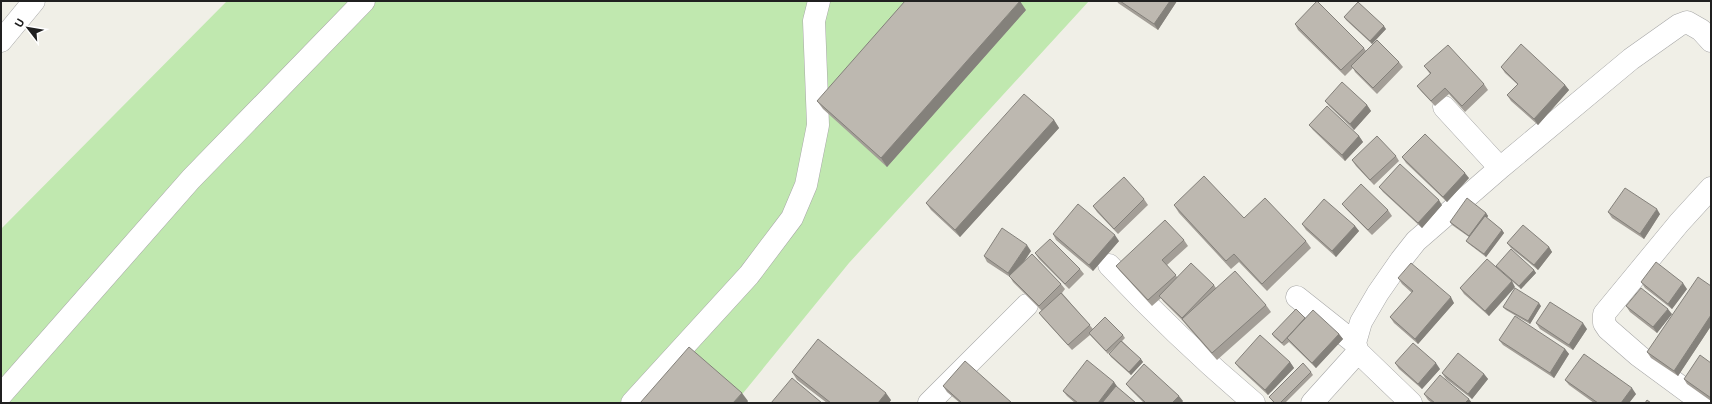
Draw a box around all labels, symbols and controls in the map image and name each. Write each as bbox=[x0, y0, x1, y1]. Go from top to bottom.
north arrow bbox=[8, 8, 48, 48]
text: U bbox=[10, 15, 28, 30]

